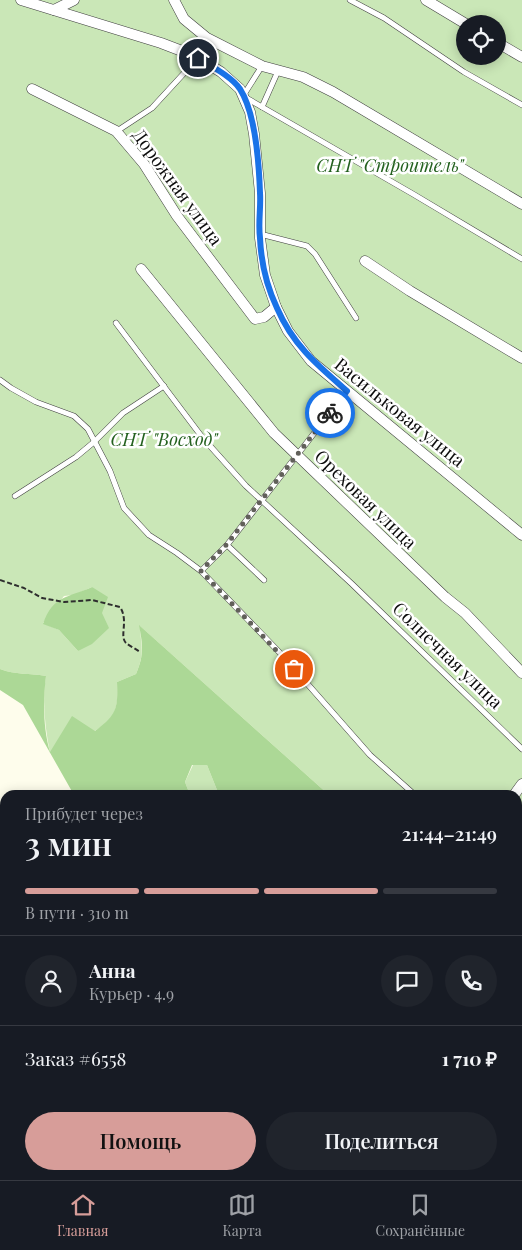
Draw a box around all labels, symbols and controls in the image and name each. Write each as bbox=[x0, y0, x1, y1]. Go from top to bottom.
map controls bbox=[456, 15, 506, 65]
button: locate bbox=[456, 15, 506, 65]
pin bbox=[177, 37, 219, 79]
icon: home bbox=[184, 44, 212, 72]
street label: Дорожная улица bbox=[128, 124, 228, 250]
park label: СНТ "Строитель" bbox=[316, 153, 465, 177]
street label: Васильковая улица bbox=[330, 352, 470, 472]
courier bbox=[305, 388, 355, 438]
icon: bike bbox=[316, 399, 344, 427]
park label: СНТ "Восход" bbox=[110, 427, 219, 451]
street label: Ореховая улица bbox=[310, 444, 422, 554]
street label: Солнечная улица bbox=[388, 596, 508, 714]
pin bbox=[273, 648, 315, 690]
icon: bag bbox=[280, 655, 308, 683]
text: Прибудет через bbox=[25, 803, 143, 824]
text: 21:44–21:49 bbox=[402, 820, 497, 846]
text: 3 мин bbox=[25, 821, 112, 864]
text: В пути · 310 m bbox=[25, 902, 129, 923]
button: person bbox=[25, 955, 77, 1007]
button: chat bbox=[381, 955, 433, 1007]
button: phone bbox=[445, 955, 497, 1007]
text: Анна bbox=[89, 957, 136, 983]
text: Курьер · 4.9 bbox=[89, 983, 174, 1004]
text: Заказ #6558 bbox=[25, 1045, 126, 1071]
text: 1 710 ₽ bbox=[442, 1045, 497, 1071]
button: Помощь bbox=[25, 1112, 256, 1170]
button: Поделиться bbox=[266, 1112, 497, 1170]
tab: Главная bbox=[57, 1191, 109, 1240]
tab: Карта bbox=[222, 1191, 262, 1240]
tab: Сохранённые bbox=[376, 1191, 465, 1240]

